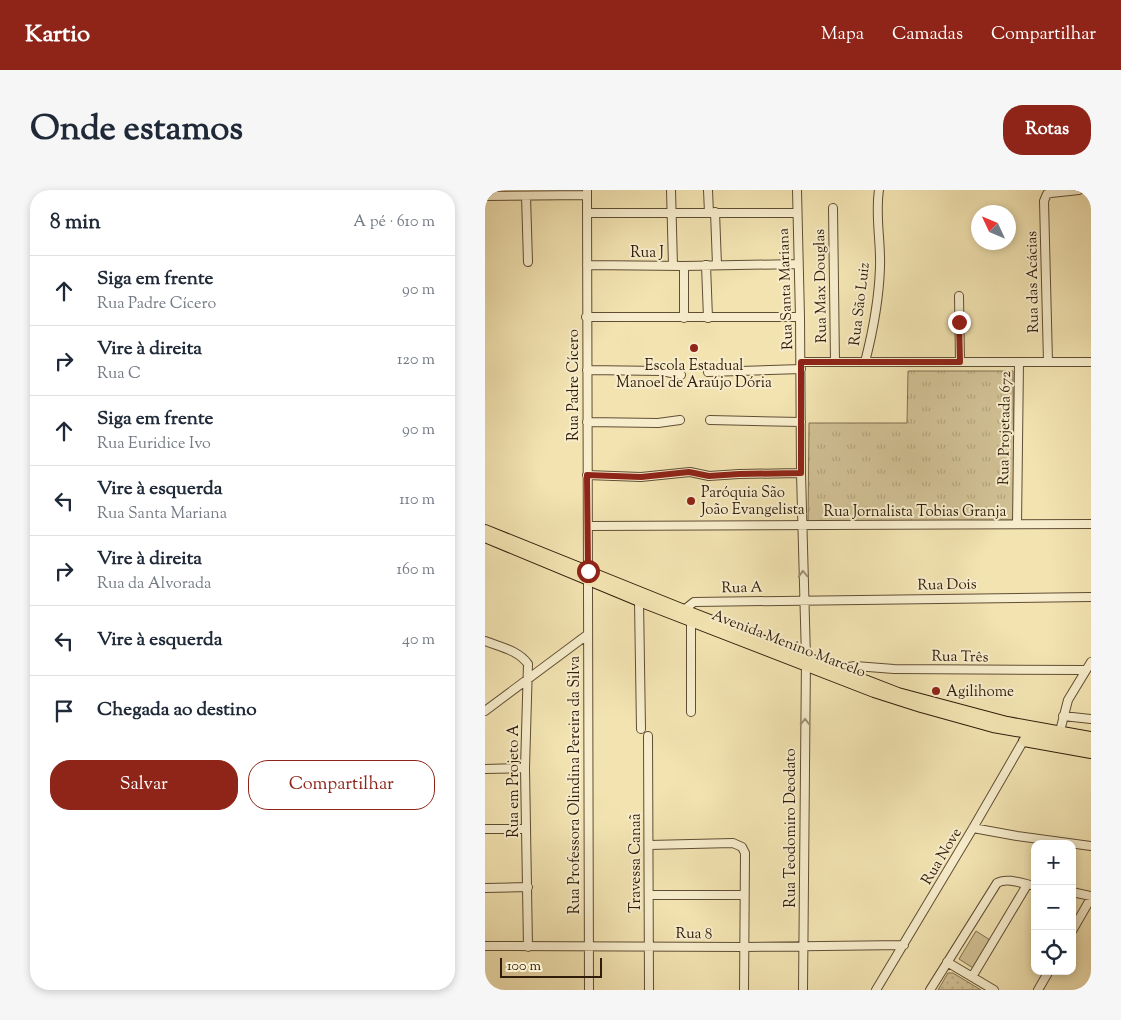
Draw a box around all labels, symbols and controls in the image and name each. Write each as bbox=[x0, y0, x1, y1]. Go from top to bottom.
text: Kartio bbox=[25, 18, 90, 52]
text: Mapa bbox=[821, 22, 864, 48]
text: Camadas bbox=[892, 22, 963, 48]
text: Compartilhar bbox=[991, 22, 1096, 48]
text: Onde estamos bbox=[30, 105, 243, 156]
button: Rotas bbox=[1003, 105, 1091, 155]
north arrow bbox=[971, 205, 1016, 250]
text: 8 min bbox=[50, 208, 101, 238]
text: A pé · 610 m bbox=[353, 211, 435, 234]
street label: Rua Santa Mariana bbox=[774, 228, 799, 350]
street label: Rua Max Douglas bbox=[810, 229, 833, 343]
street label: Rua das Acácias bbox=[1022, 231, 1045, 333]
street label: Rua J bbox=[630, 243, 664, 264]
street label: Rua São Luiz bbox=[845, 261, 876, 347]
text: Siga em frente bbox=[97, 266, 213, 293]
icon: ahead bbox=[50, 277, 78, 305]
text: 90 m bbox=[402, 279, 435, 302]
text: Rua Padre Cícero bbox=[97, 293, 216, 316]
route end bbox=[948, 311, 971, 334]
street label: Rua Padre Cícero bbox=[564, 329, 585, 441]
text: Vire à direita bbox=[97, 336, 202, 363]
marker: Escola Estadual Manoel de Araújo Dória bbox=[688, 342, 700, 354]
icon: right bbox=[50, 347, 78, 375]
text: 120 m bbox=[397, 349, 435, 372]
place label: Escola Estadual Manoel de Araújo Dória bbox=[616, 356, 772, 394]
text: Rua C bbox=[97, 363, 141, 386]
street label: Rua Projetada 672 bbox=[994, 371, 1017, 485]
text: Siga em frente bbox=[97, 406, 213, 433]
icon: ahead bbox=[50, 417, 78, 445]
text: 90 m bbox=[402, 419, 435, 442]
text: Rua Euridice Ivo bbox=[97, 433, 211, 456]
text: Vire à esquerda bbox=[97, 476, 223, 503]
place label: Paróquia São João Evangelista bbox=[700, 483, 805, 521]
icon: left bbox=[50, 487, 78, 515]
text: 110 m bbox=[399, 489, 435, 512]
marker: Paróquia São João Evangelista bbox=[685, 495, 697, 507]
street label: Rua Jornalista Tobias Granja bbox=[824, 502, 1007, 523]
text: Rua Santa Mariana bbox=[97, 503, 227, 526]
text: Vire à direita bbox=[97, 546, 202, 573]
icon: right bbox=[50, 557, 78, 585]
text: 160 m bbox=[397, 559, 435, 582]
route start bbox=[577, 560, 600, 583]
one-way arrow bbox=[798, 570, 809, 578]
text: Rua da Alvorada bbox=[97, 573, 211, 596]
street label: Rua Dois bbox=[917, 574, 977, 597]
street label: Rua A bbox=[721, 578, 763, 599]
street label: Avenida Menino Marcelo bbox=[708, 605, 868, 683]
icon: left bbox=[50, 627, 78, 655]
text: Vire à esquerda bbox=[97, 627, 223, 654]
text: 40 m bbox=[402, 629, 435, 652]
street label: Rua Três bbox=[931, 647, 989, 668]
street label: Rua Professora Olindina Pereira da Silva bbox=[565, 656, 586, 914]
place label: Agilihome bbox=[946, 682, 1014, 703]
marker: Agilihome bbox=[930, 685, 942, 697]
icon: arrive bbox=[50, 697, 78, 725]
text: Chegada ao destino bbox=[97, 697, 257, 724]
one-way arrow bbox=[800, 718, 810, 726]
street label: Rua em Projeto A bbox=[504, 724, 525, 838]
street label: Rua Teodomiro Deodato bbox=[781, 748, 802, 908]
button: Salvar bbox=[50, 760, 238, 810]
button: Compartilhar bbox=[248, 760, 435, 810]
street label: Travessa Canaã bbox=[626, 813, 647, 913]
street label: Rua Nove bbox=[917, 824, 968, 889]
map controls bbox=[1031, 840, 1076, 975]
button: + bbox=[1031, 840, 1076, 885]
button: − bbox=[1031, 885, 1076, 930]
street label: Rua 8 bbox=[675, 924, 712, 945]
button: locate bbox=[1031, 930, 1076, 975]
scale bar bbox=[500, 955, 603, 978]
text: 100 m bbox=[507, 957, 541, 977]

